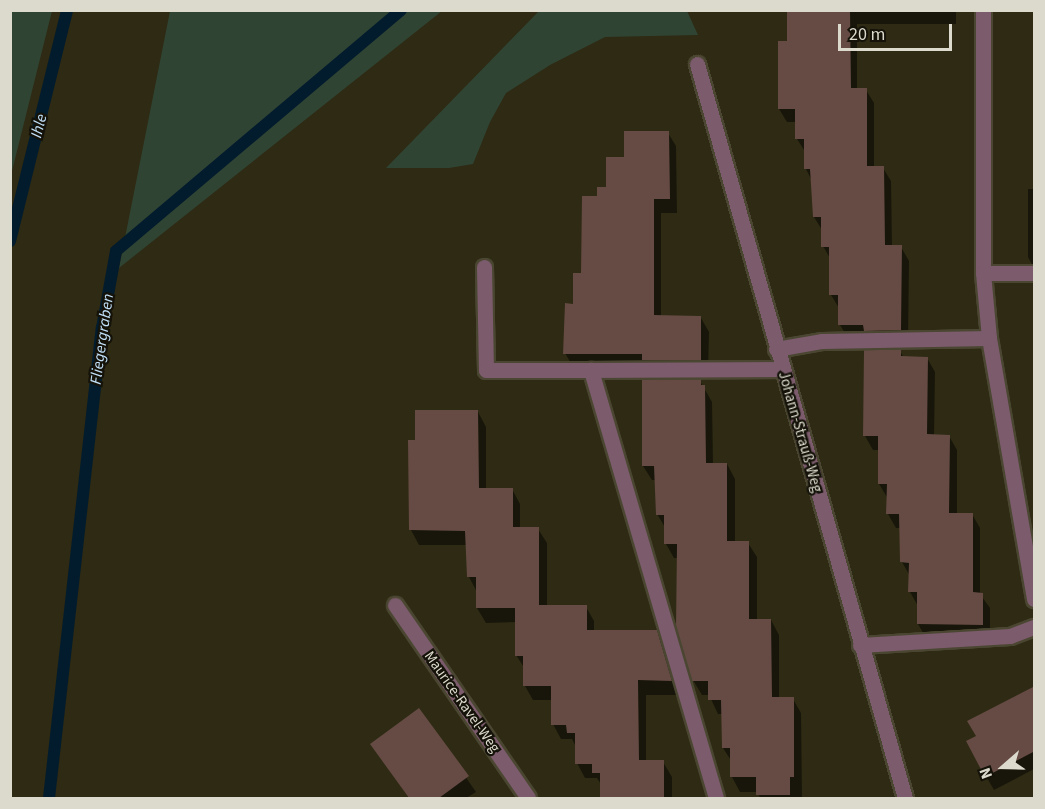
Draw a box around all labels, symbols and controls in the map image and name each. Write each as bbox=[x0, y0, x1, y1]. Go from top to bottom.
scale bar bbox=[841, 12, 955, 50]
text: 20 m bbox=[849, 22, 885, 47]
water label: Ihle bbox=[27, 112, 51, 140]
water label: Fliegergraben bbox=[86, 292, 118, 386]
street label: Johann-Strauß-Weg bbox=[774, 369, 826, 495]
street label: Maurice-Ravel-Weg bbox=[420, 648, 504, 756]
north arrow bbox=[973, 737, 1033, 797]
text: N bbox=[974, 764, 998, 782]

